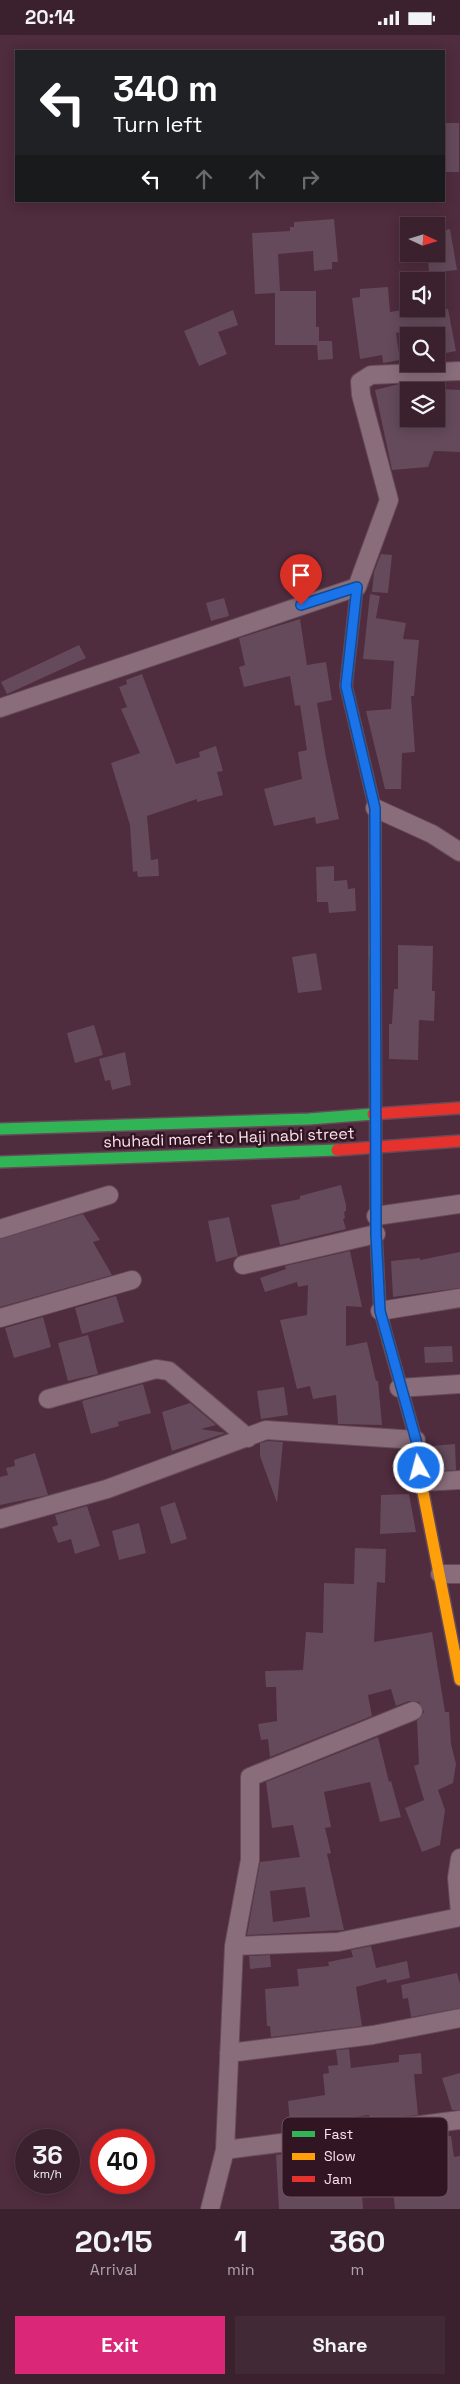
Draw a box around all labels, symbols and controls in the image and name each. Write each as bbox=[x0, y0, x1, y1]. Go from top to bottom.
text: 20:14 bbox=[25, 5, 75, 30]
text: 340 m bbox=[113, 67, 218, 111]
icon: left bbox=[30, 70, 95, 135]
text: Turn left bbox=[113, 110, 203, 138]
icon: left bbox=[137, 165, 165, 193]
icon: ahead bbox=[190, 165, 218, 193]
icon: ahead bbox=[243, 165, 271, 193]
icon: right bbox=[296, 165, 324, 193]
north arrow bbox=[400, 217, 445, 263]
map controls bbox=[400, 217, 445, 427]
button: sound bbox=[400, 272, 445, 317]
button: search bbox=[400, 327, 445, 372]
button: layers bbox=[400, 382, 445, 427]
pin bbox=[280, 554, 322, 605]
icon: arrive bbox=[287, 561, 315, 589]
street label: shuhadi maref to Haji nabi street bbox=[103, 1123, 355, 1152]
position arrow bbox=[392, 1441, 444, 1493]
legend bbox=[282, 2117, 448, 2197]
text: Fast bbox=[324, 2125, 353, 2143]
speed limit sign: 40 bbox=[90, 2129, 155, 2194]
text: 36 bbox=[32, 2139, 63, 2171]
text: Slow bbox=[324, 2147, 356, 2165]
text: km/h bbox=[33, 2166, 62, 2182]
text: Jam bbox=[324, 2170, 352, 2188]
text: 20:15 bbox=[75, 2222, 152, 2261]
text: 1 bbox=[234, 2222, 248, 2261]
text: 360 bbox=[329, 2222, 385, 2261]
text: Arrival bbox=[90, 2259, 137, 2280]
text: min bbox=[227, 2259, 255, 2280]
text: m bbox=[350, 2259, 364, 2280]
button: Exit bbox=[15, 2316, 225, 2374]
button: Share bbox=[235, 2316, 445, 2374]

